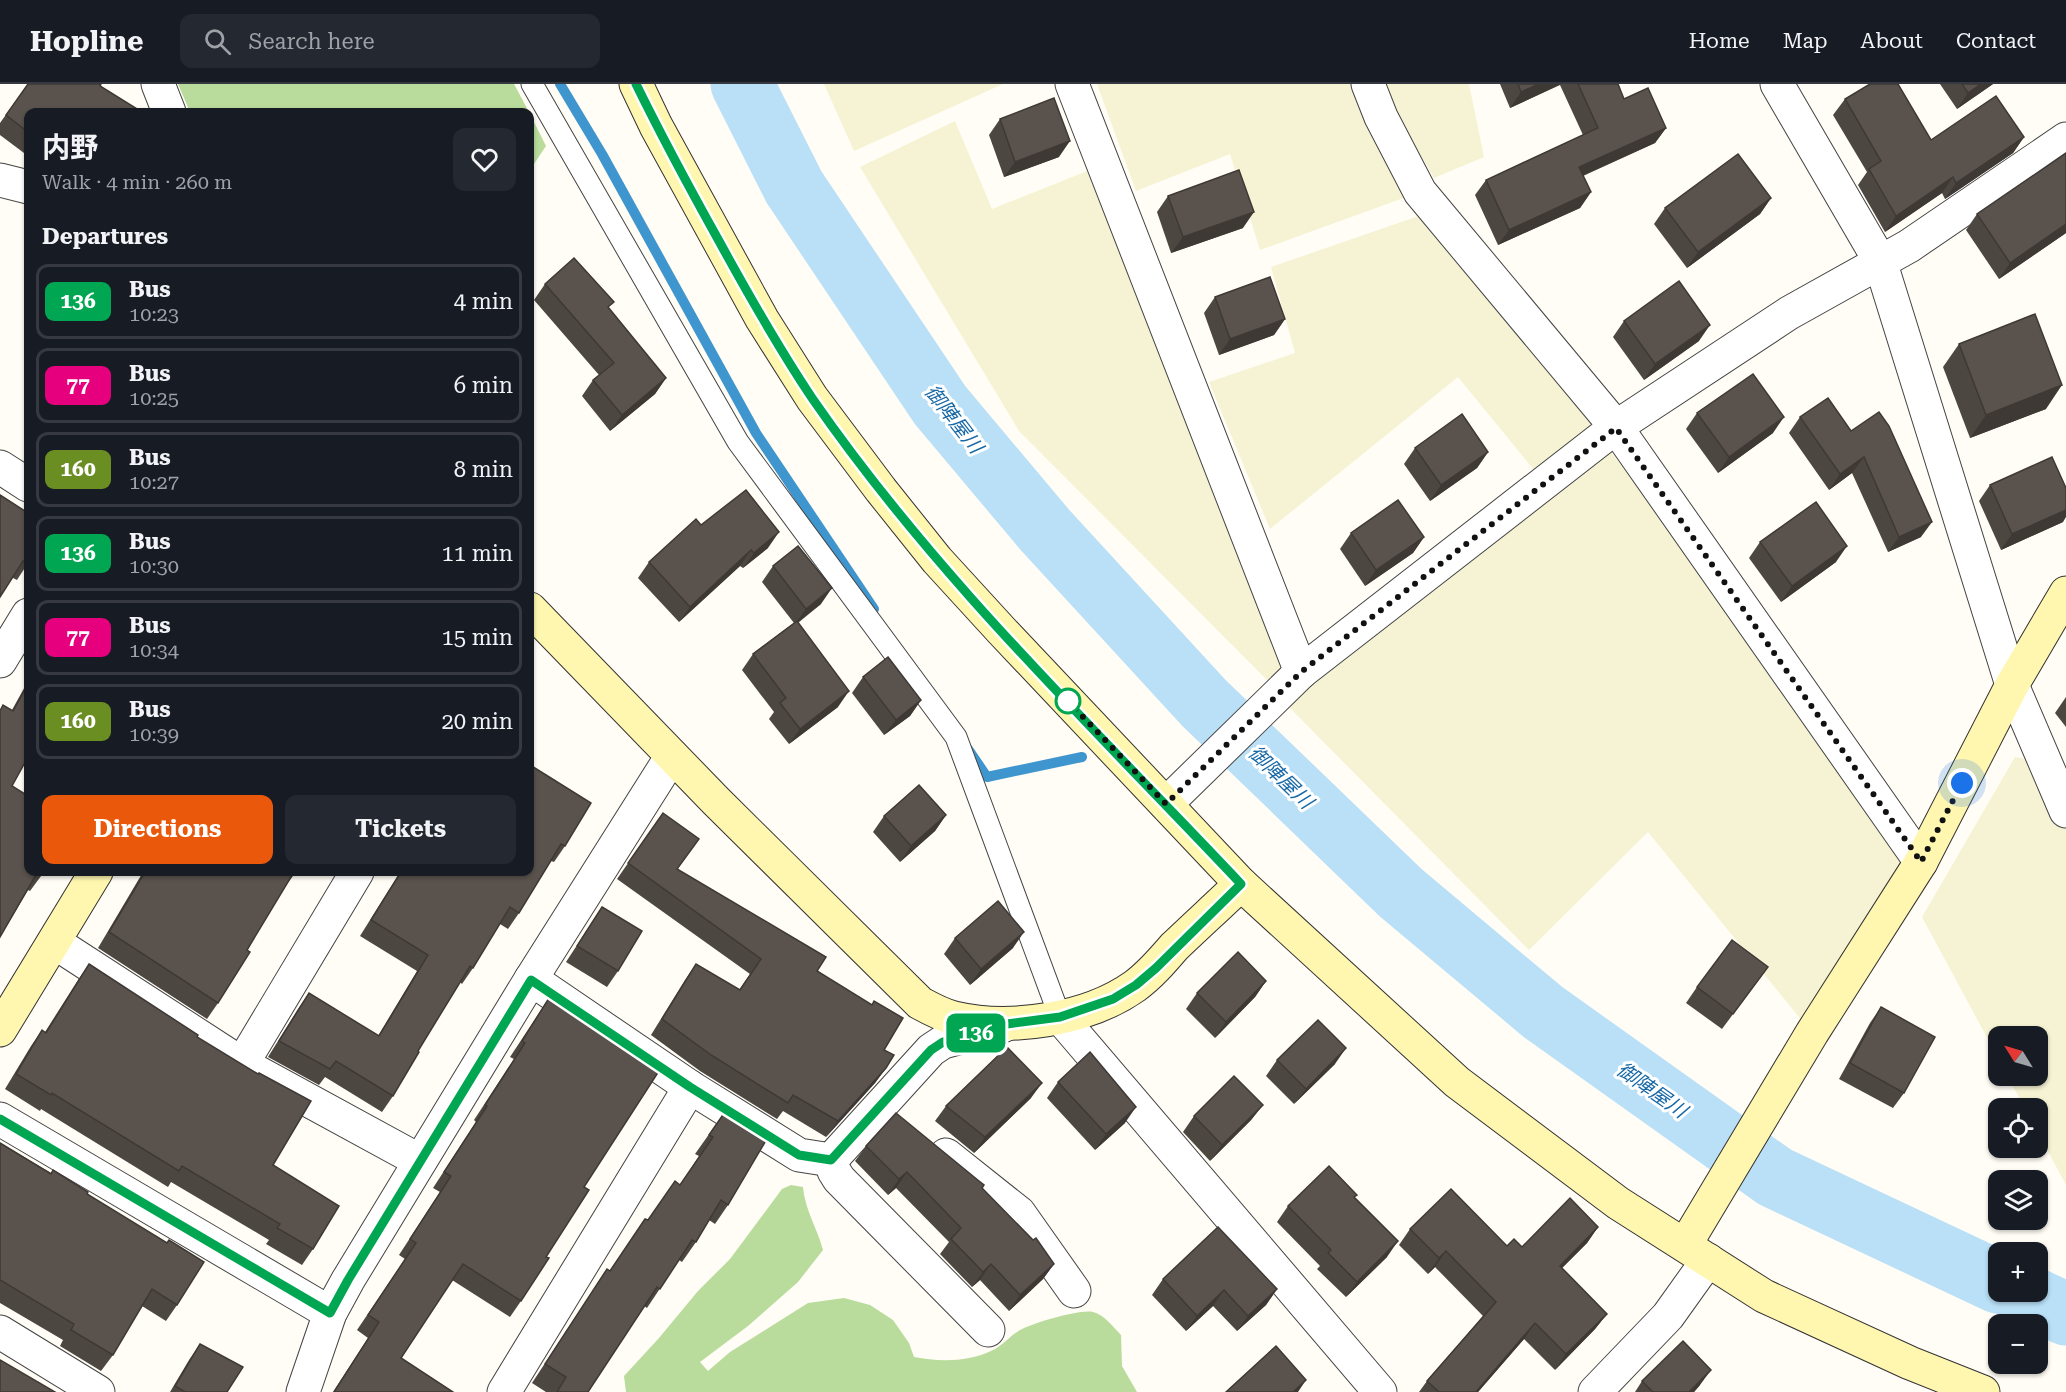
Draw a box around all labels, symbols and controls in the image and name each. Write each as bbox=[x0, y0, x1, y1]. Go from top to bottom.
search box bbox=[180, 14, 600, 68]
text: Hopline bbox=[30, 25, 144, 58]
icon: search bbox=[201, 25, 234, 58]
text: Search here bbox=[249, 29, 375, 54]
text: Home bbox=[1689, 29, 1750, 53]
text: Map bbox=[1783, 29, 1828, 53]
text: About bbox=[1861, 29, 1923, 53]
text: Contact bbox=[1956, 29, 2036, 53]
button: heart bbox=[453, 128, 516, 191]
text: 内野 bbox=[42, 131, 98, 164]
text: Walk · 4 min · 260 m bbox=[42, 170, 232, 194]
text: Departures bbox=[42, 224, 168, 249]
text: Bus bbox=[129, 277, 171, 302]
text: 136 bbox=[60, 289, 96, 313]
text: 4 min bbox=[454, 289, 513, 314]
text: 10:23 bbox=[129, 302, 179, 326]
text: Bus bbox=[129, 361, 171, 386]
text: 77 bbox=[66, 373, 90, 397]
text: 6 min bbox=[454, 373, 513, 398]
water label: 御陣屋川 bbox=[920, 380, 989, 459]
text: 10:25 bbox=[129, 386, 179, 410]
text: Bus bbox=[129, 445, 171, 470]
text: 160 bbox=[60, 457, 96, 481]
text: 8 min bbox=[454, 457, 513, 482]
text: 10:27 bbox=[129, 470, 179, 494]
text: Bus bbox=[129, 529, 171, 554]
text: 136 bbox=[60, 541, 96, 565]
text: 11 min bbox=[442, 541, 513, 566]
text: 10:30 bbox=[129, 554, 179, 578]
text: Bus bbox=[129, 613, 171, 638]
text: 77 bbox=[66, 625, 90, 649]
text: 15 min bbox=[442, 625, 513, 650]
text: 10:34 bbox=[129, 638, 179, 662]
unlabelled marker bbox=[1055, 688, 1081, 714]
text: Bus bbox=[129, 697, 171, 722]
text: 160 bbox=[60, 709, 96, 733]
text: 20 min bbox=[442, 709, 513, 734]
text: 10:39 bbox=[129, 722, 179, 746]
water label: 御陣屋川 bbox=[1244, 741, 1320, 815]
your location bbox=[1947, 768, 1977, 798]
button: Directions bbox=[42, 795, 273, 864]
button: Tickets bbox=[285, 795, 516, 864]
line badge: 136 bbox=[942, 1014, 1010, 1052]
text: 136 bbox=[958, 1021, 994, 1045]
north arrow bbox=[1988, 1026, 2048, 1086]
map controls bbox=[1988, 1026, 2048, 1374]
water label: 御陣屋川 bbox=[1612, 1057, 1693, 1124]
button: locate bbox=[1988, 1098, 2048, 1158]
button: layers bbox=[1988, 1170, 2048, 1230]
button: + bbox=[1988, 1242, 2048, 1302]
button: − bbox=[1988, 1314, 2048, 1374]

